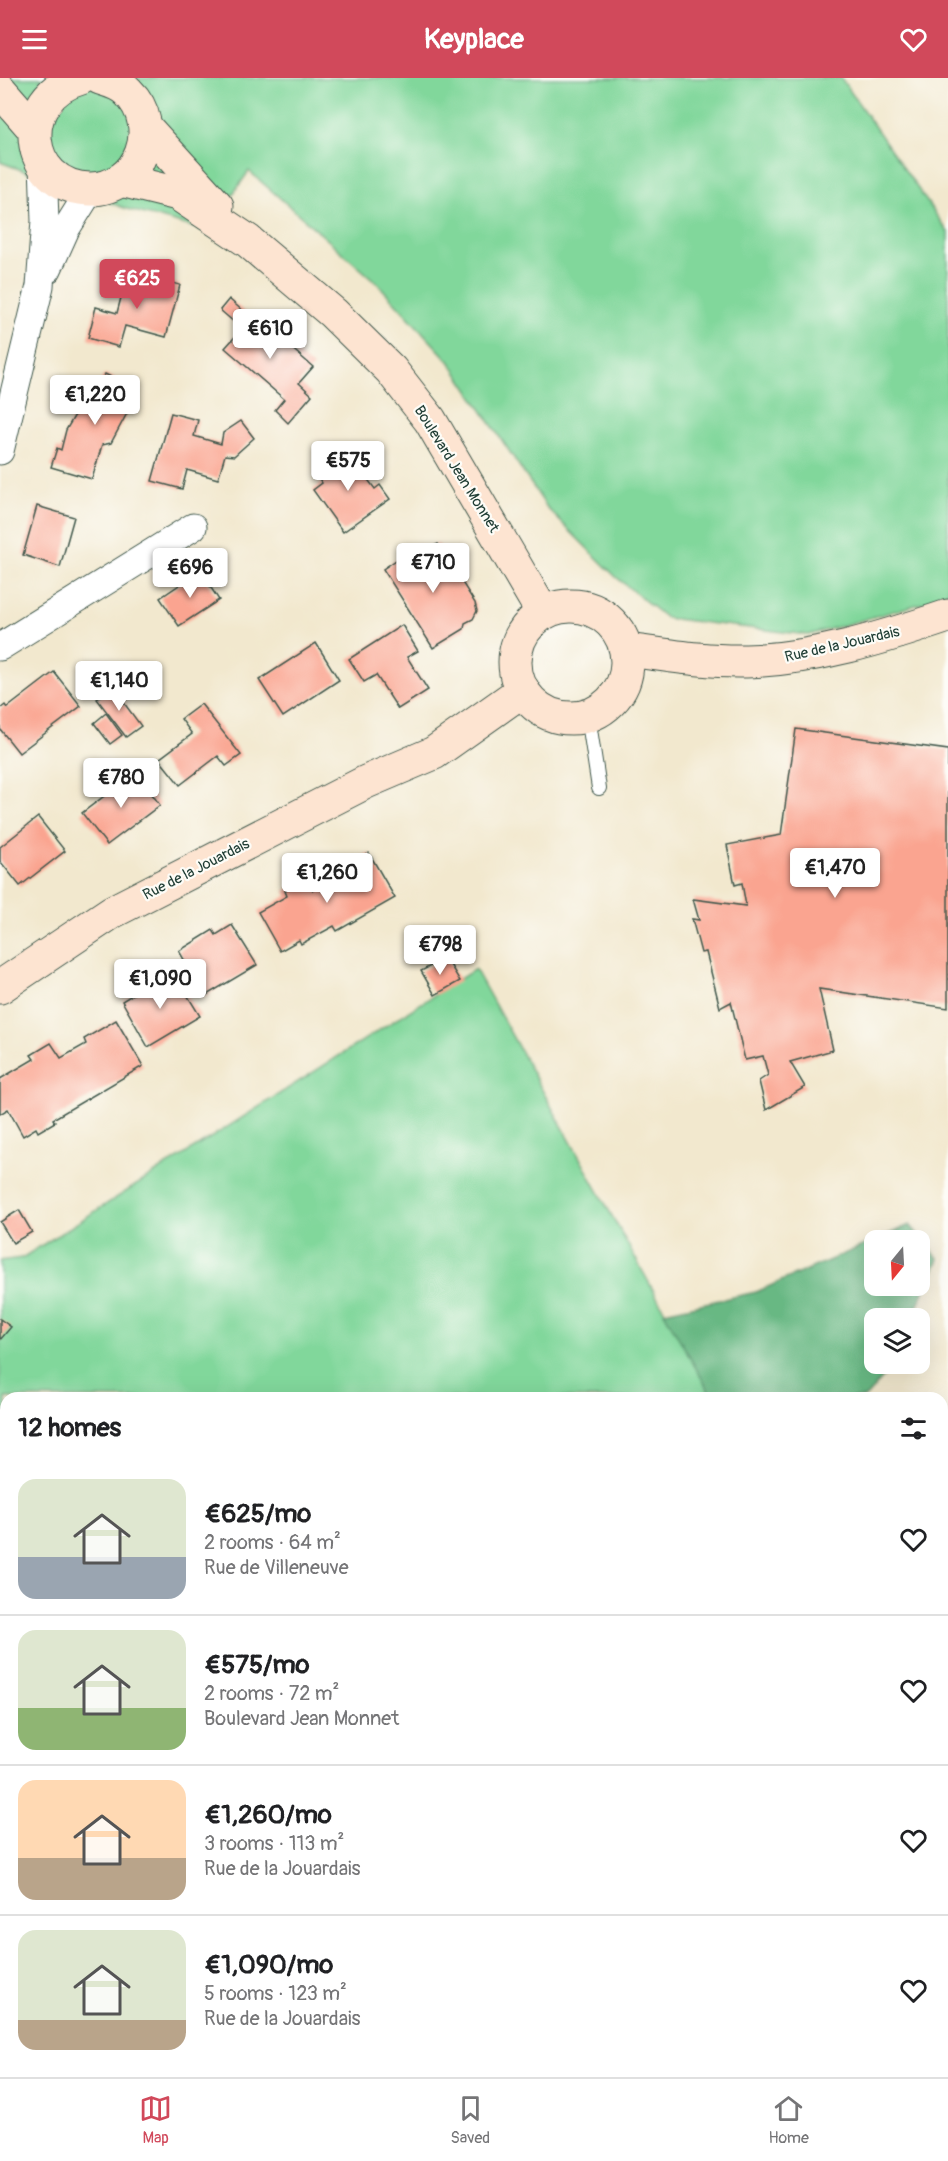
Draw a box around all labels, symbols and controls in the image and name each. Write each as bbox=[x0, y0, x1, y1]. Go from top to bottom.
icon: menu bbox=[18, 23, 51, 56]
text: Keyplace bbox=[424, 23, 524, 56]
icon: heart bbox=[897, 23, 930, 56]
pin: €625 bbox=[101, 259, 173, 310]
text: €625 bbox=[114, 266, 160, 291]
pin: €610 bbox=[234, 309, 306, 360]
text: €610 bbox=[247, 316, 293, 341]
pin: €1,220 bbox=[46, 375, 144, 426]
text: €1,220 bbox=[64, 382, 126, 407]
street label: Boulevard Jean Monnet bbox=[410, 402, 504, 537]
pin: €575 bbox=[312, 441, 384, 492]
text: €575 bbox=[325, 448, 371, 473]
pin: €710 bbox=[397, 543, 469, 594]
pin: €696 bbox=[154, 548, 226, 599]
text: €710 bbox=[410, 550, 456, 575]
text: €696 bbox=[167, 555, 213, 580]
street label: Rue de la Jouardais bbox=[783, 622, 902, 667]
pin: €1,140 bbox=[70, 661, 168, 712]
text: €1,140 bbox=[89, 668, 149, 693]
pin: €780 bbox=[85, 758, 157, 809]
text: €780 bbox=[97, 765, 145, 790]
street label: Rue de la Jouardais bbox=[140, 834, 253, 905]
pin: €1,470 bbox=[786, 848, 884, 899]
pin: €1,260 bbox=[278, 853, 376, 904]
text: €1,470 bbox=[804, 855, 866, 880]
text: €1,260 bbox=[296, 860, 358, 885]
pin: €798 bbox=[404, 925, 476, 976]
text: €798 bbox=[418, 932, 462, 957]
pin: €1,090 bbox=[111, 959, 209, 1010]
text: €1,090 bbox=[128, 966, 192, 991]
north arrow bbox=[864, 1230, 930, 1296]
map controls bbox=[864, 1230, 930, 1374]
button: layers bbox=[864, 1308, 930, 1374]
text: 12 homes bbox=[18, 1412, 121, 1444]
icon: filters bbox=[897, 1412, 930, 1445]
text: €625/mo bbox=[204, 1498, 311, 1530]
icon: home bbox=[66, 1503, 138, 1575]
icon: heart bbox=[897, 1523, 930, 1556]
text: 2 rooms · 64 m² bbox=[204, 1530, 341, 1555]
text: Rue de Villeneuve bbox=[204, 1555, 349, 1580]
text: €575/mo bbox=[204, 1649, 309, 1681]
icon: home bbox=[66, 1654, 138, 1726]
icon: heart bbox=[897, 1674, 930, 1707]
text: 2 rooms · 72 m² bbox=[204, 1681, 339, 1706]
text: Boulevard Jean Monnet bbox=[204, 1706, 399, 1731]
text: €1,260/mo bbox=[204, 1799, 332, 1831]
icon: home bbox=[66, 1804, 138, 1876]
icon: heart bbox=[897, 1824, 930, 1857]
text: 3 rooms · 113 m² bbox=[204, 1831, 344, 1856]
text: Rue de la Jouardais bbox=[204, 1856, 360, 1881]
text: €1,090/mo bbox=[204, 1949, 333, 1981]
icon: home bbox=[66, 1954, 138, 2026]
icon: heart bbox=[897, 1974, 930, 2007]
text: 5 rooms · 123 m² bbox=[204, 1981, 347, 2006]
text: Rue de la Jouardais bbox=[204, 2006, 360, 2031]
tab: Map bbox=[139, 2092, 172, 2148]
tab: Saved bbox=[450, 2092, 490, 2148]
tab: Home bbox=[768, 2092, 809, 2148]

